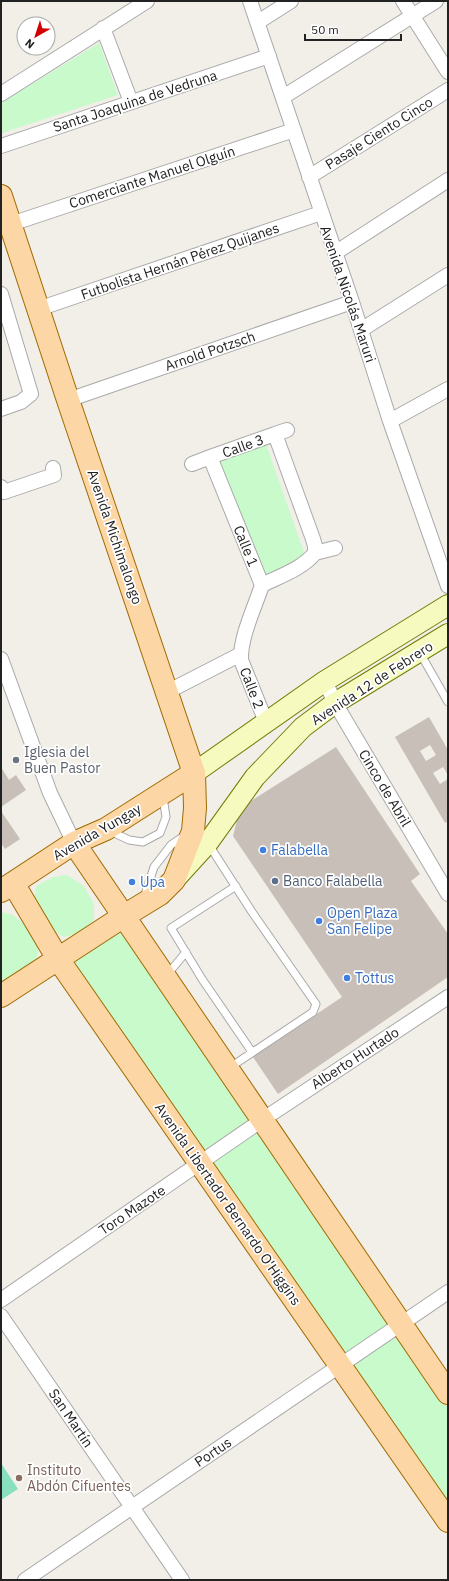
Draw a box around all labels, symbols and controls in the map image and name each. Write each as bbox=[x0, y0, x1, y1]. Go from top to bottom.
north arrow bbox=[16, 16, 56, 56]
scale bar bbox=[305, 16, 401, 42]
text: 50 m bbox=[311, 22, 339, 37]
text: N bbox=[22, 36, 37, 52]
street label: Santa Joaquina de Vedruna bbox=[51, 66, 220, 136]
street label: Pasaje Ciento Cinco bbox=[322, 93, 436, 173]
street label: Comerciante Manuel Olguín bbox=[67, 142, 237, 212]
street label: Futbolista Hernán Pérez Quijanes bbox=[78, 218, 282, 303]
street label: Avenida Nicolás Maruri bbox=[316, 223, 380, 365]
street label: Arnold Potzsch bbox=[162, 327, 258, 375]
street label: Calle 3 bbox=[220, 430, 266, 462]
street label: Avenida Michimalongo bbox=[83, 467, 147, 607]
street label: Calle 1 bbox=[230, 523, 262, 569]
street label: Avenida 12 de Febrero bbox=[308, 637, 436, 729]
street label: Calle 2 bbox=[236, 665, 268, 711]
place label: Iglesia del Buen Pastor bbox=[24, 743, 100, 777]
street label: Cinco de Abril bbox=[355, 746, 415, 830]
marker: Iglesia del Buen Pastor bbox=[11, 755, 21, 765]
street label: Avenida Yungay bbox=[50, 799, 144, 865]
place label: Falabella bbox=[271, 841, 328, 859]
marker: Falabella bbox=[258, 845, 268, 855]
place label: Banco Falabella bbox=[283, 872, 383, 890]
place label: Upa bbox=[140, 873, 166, 891]
marker: Banco Falabella bbox=[270, 876, 280, 886]
marker: Upa bbox=[127, 877, 137, 887]
place label: Open Plaza San Felipe bbox=[327, 904, 398, 938]
marker: Open Plaza San Felipe bbox=[314, 916, 324, 926]
place label: Tottus bbox=[355, 969, 395, 987]
marker: Tottus bbox=[342, 973, 352, 983]
street label: Alberto Hurtado bbox=[308, 1023, 402, 1093]
street label: Avenida Libertador Bernardo O'Higgins bbox=[151, 1099, 305, 1309]
street label: Toro Mazote bbox=[95, 1181, 169, 1239]
street label: San Martín bbox=[45, 1385, 97, 1451]
street label: Portus bbox=[191, 1433, 235, 1471]
place label: Instituto Abdón Cifuentes bbox=[27, 1461, 131, 1495]
marker: Instituto Abdón Cifuentes bbox=[14, 1473, 24, 1483]

